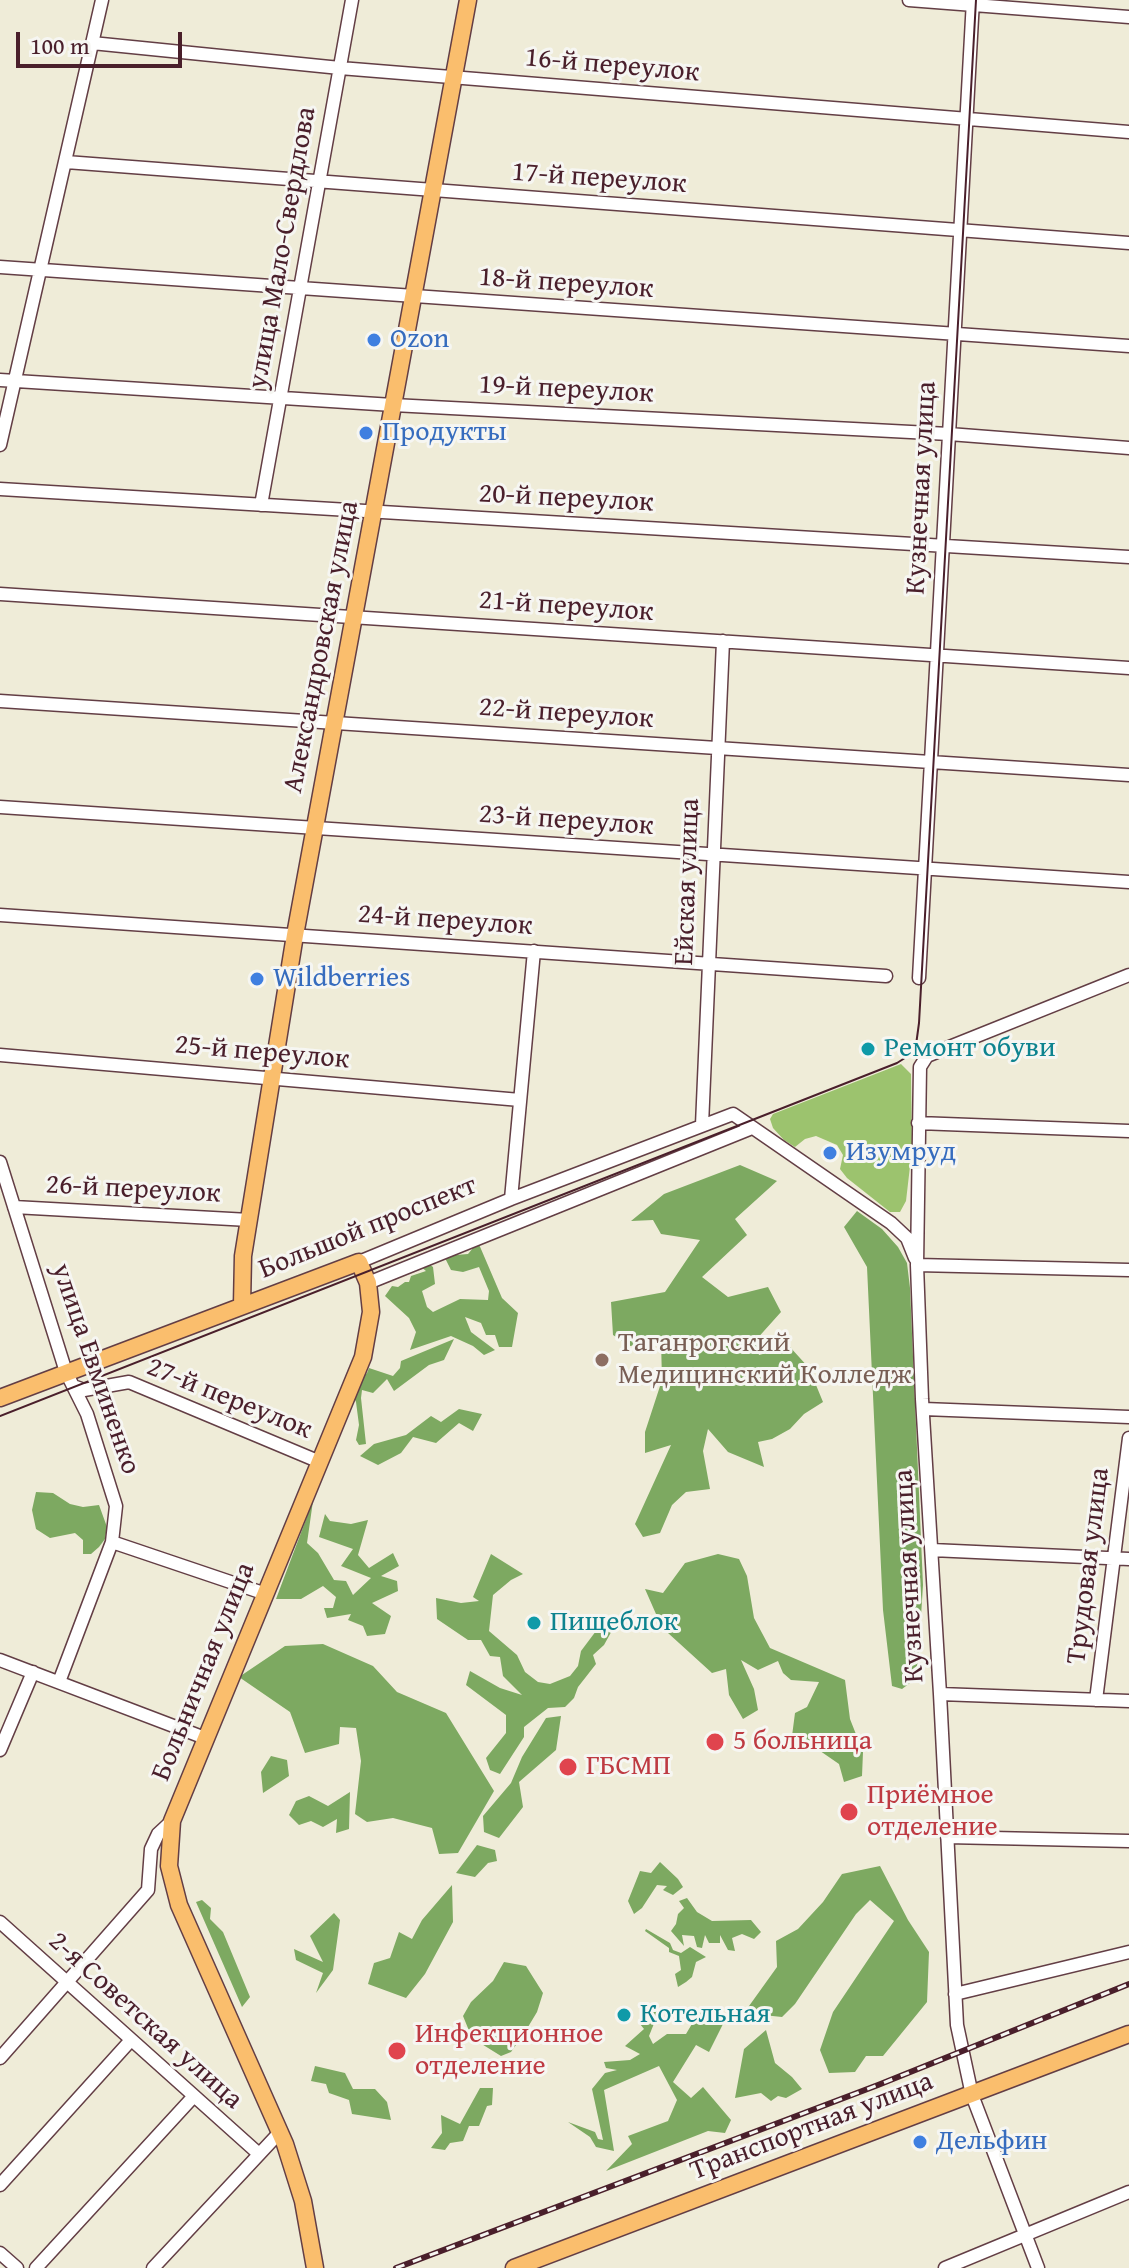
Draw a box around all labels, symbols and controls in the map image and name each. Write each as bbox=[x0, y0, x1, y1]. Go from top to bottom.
scale bar bbox=[20, 16, 186, 66]
text: 100 m bbox=[30, 28, 90, 63]
street label: 16-й переулок bbox=[523, 42, 701, 90]
street label: улица Мало-Свердлова bbox=[242, 105, 324, 391]
street label: 17-й переулок bbox=[510, 156, 688, 202]
street label: 18-й переулок bbox=[477, 261, 655, 307]
place label: Ozon bbox=[390, 323, 449, 357]
marker: Ozon bbox=[365, 331, 383, 349]
street label: 19-й переулок bbox=[478, 369, 654, 411]
street label: Кузнечная улица bbox=[900, 381, 944, 595]
place label: Продукты bbox=[382, 416, 507, 450]
marker: Продукты bbox=[357, 424, 375, 442]
street label: 20-й переулок bbox=[478, 478, 654, 520]
street label: Александровская улица bbox=[277, 498, 367, 796]
street label: 21-й переулок bbox=[477, 584, 655, 630]
street label: 22-й переулок bbox=[477, 691, 655, 737]
street label: 23-й переулок bbox=[477, 798, 655, 844]
street label: Ейская улица bbox=[668, 798, 708, 966]
street label: 24-й переулок bbox=[356, 898, 534, 944]
place label: Wildberries bbox=[273, 962, 410, 996]
marker: Wildberries bbox=[248, 970, 266, 988]
street label: 25-й переулок bbox=[173, 1029, 351, 1077]
place label: Ремонт обуви bbox=[884, 1032, 1056, 1066]
marker: Ремонт обуви bbox=[859, 1040, 877, 1058]
place label: Изумруд bbox=[846, 1136, 956, 1170]
marker: Изумруд bbox=[821, 1144, 839, 1162]
street label: 26-й переулок bbox=[45, 1169, 221, 1211]
street label: Большой проспект bbox=[254, 1169, 482, 1287]
street label: улица Евминенко bbox=[43, 1259, 147, 1479]
place label: Таганрогский Медицинский Колледж bbox=[618, 1327, 912, 1393]
street label: 27-й переулок bbox=[141, 1351, 317, 1447]
marker: Таганрогский Медицинский Колледж bbox=[593, 1351, 611, 1369]
street label: Трудовая улица bbox=[1060, 1466, 1118, 1666]
street label: Кузнечная улица bbox=[888, 1469, 932, 1683]
street label: Больничная улица bbox=[145, 1558, 263, 1786]
place label: Пищеблок bbox=[550, 1606, 678, 1640]
marker: Пищеблок bbox=[525, 1614, 543, 1632]
place label: 5 больница bbox=[733, 1725, 872, 1759]
marker: 5 больница bbox=[704, 1731, 726, 1753]
place label: ГБСМП bbox=[586, 1750, 671, 1784]
marker: ГБСМП bbox=[557, 1756, 579, 1778]
place label: Приёмное отделение bbox=[867, 1779, 998, 1845]
marker: Приёмное отделение bbox=[838, 1801, 860, 1823]
street label: 2-я Советская улица bbox=[41, 1925, 249, 2117]
place label: Котельная bbox=[640, 1998, 771, 2032]
marker: Котельная bbox=[615, 2006, 633, 2024]
place label: Инфекционное отделение bbox=[415, 2018, 603, 2084]
marker: Инфекционное отделение bbox=[386, 2040, 408, 2062]
street label: Транспортная улица bbox=[686, 2065, 938, 2189]
place label: Дельфин bbox=[936, 2125, 1047, 2159]
marker: Дельфин bbox=[911, 2133, 929, 2151]

